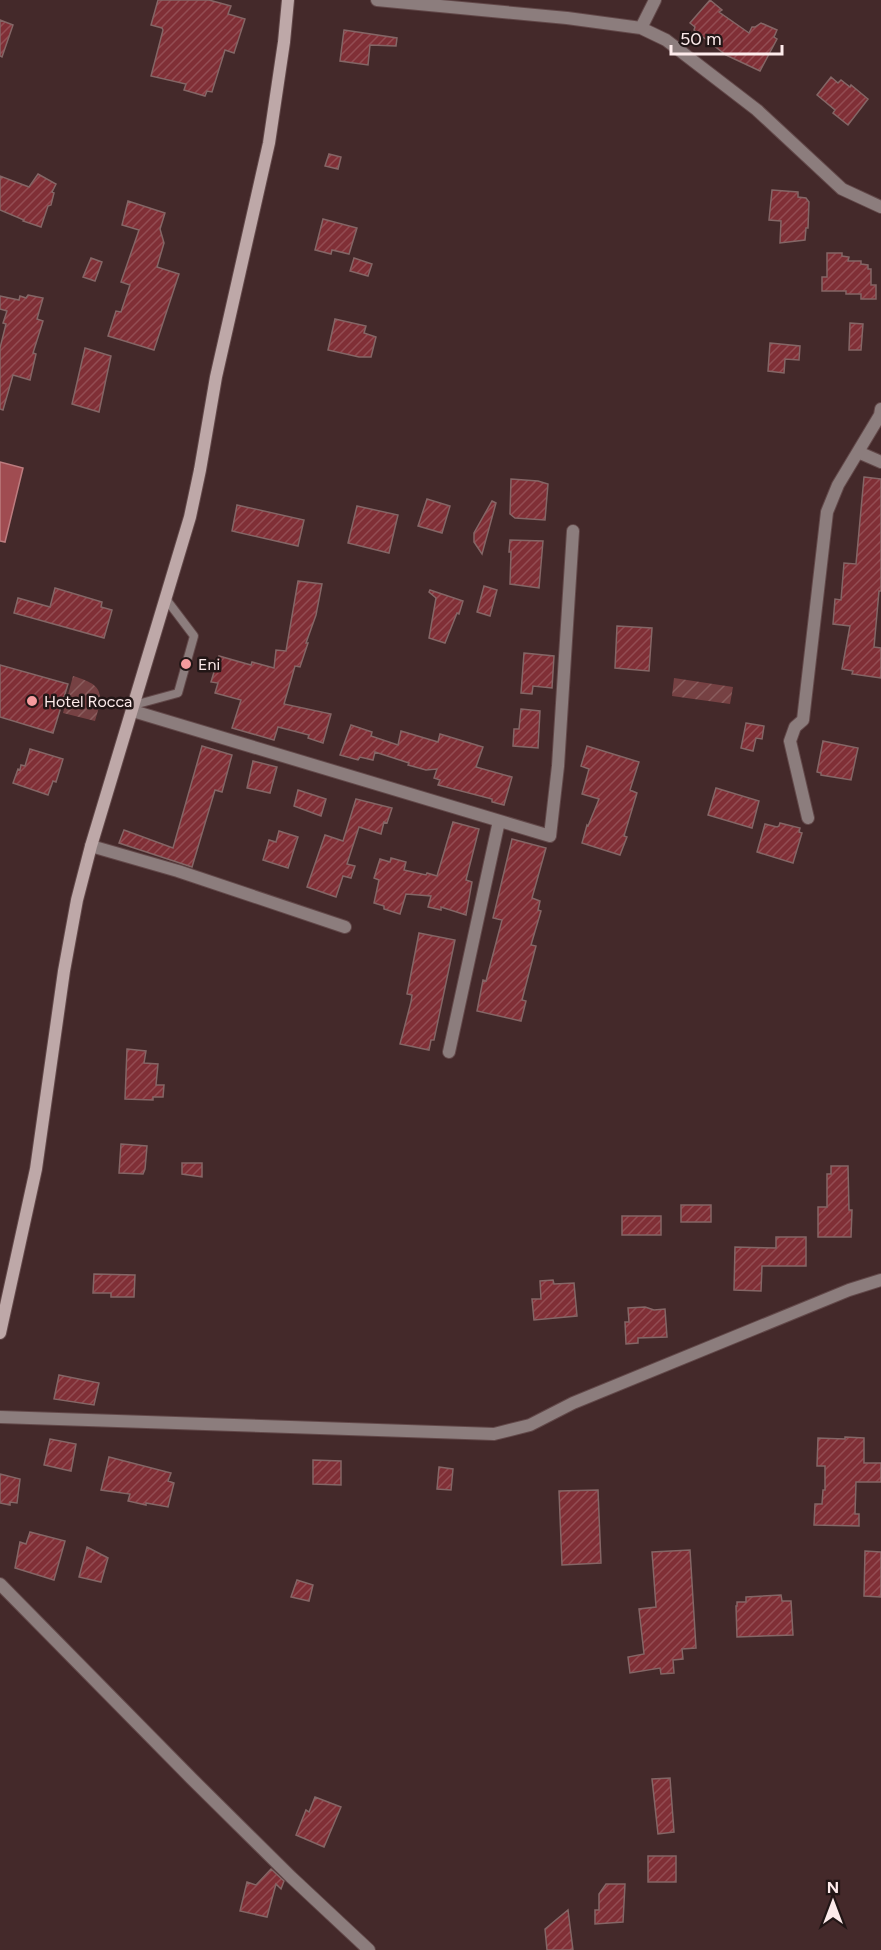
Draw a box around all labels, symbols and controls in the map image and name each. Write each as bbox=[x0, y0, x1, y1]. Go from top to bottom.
scale bar bbox=[671, 18, 782, 56]
text: 50 m bbox=[680, 28, 722, 50]
place label: Eni bbox=[198, 655, 220, 674]
marker: Eni bbox=[179, 657, 193, 671]
place label: Hotel Rocca bbox=[44, 692, 132, 711]
marker: Hotel Rocca bbox=[25, 694, 39, 708]
north arrow bbox=[803, 1872, 863, 1932]
text: N bbox=[827, 1878, 839, 1897]

